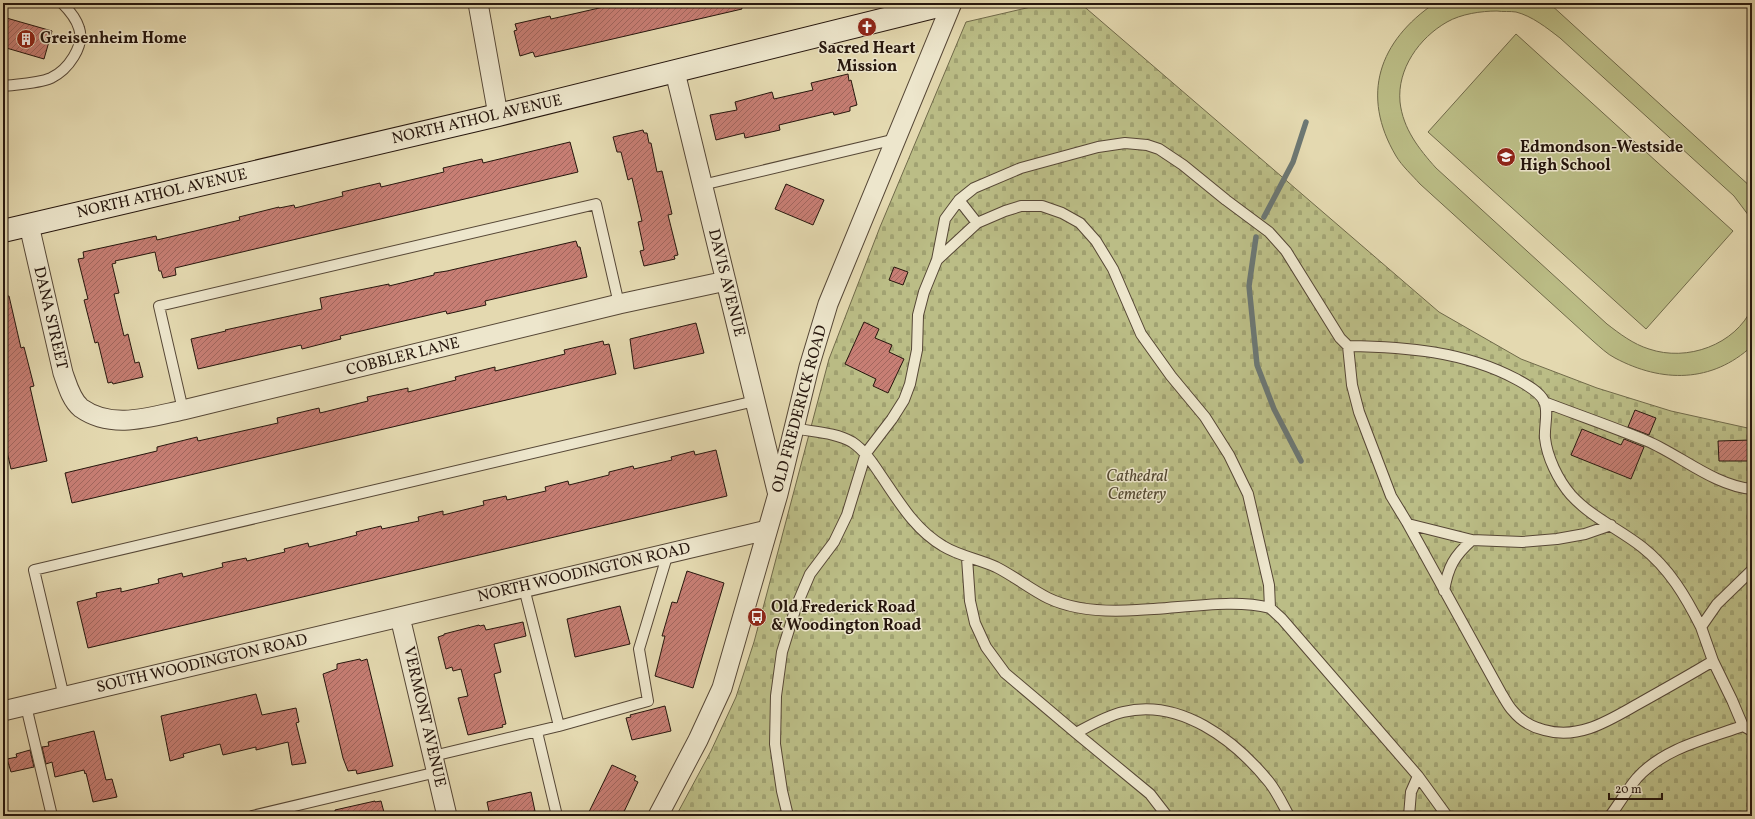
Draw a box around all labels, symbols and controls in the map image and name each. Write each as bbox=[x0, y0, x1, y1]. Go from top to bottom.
church icon: Sacred Heart Mission bbox=[856, 16, 878, 38]
building icon: Greisenheim Home bbox=[15, 28, 37, 50]
place label: Greisenheim Home bbox=[40, 28, 187, 50]
place label: Sacred Heart Mission bbox=[819, 38, 915, 78]
street label: NORTH ATHOL AVENUE bbox=[390, 90, 564, 150]
place label: Edmondson-Westside High School bbox=[1520, 137, 1683, 177]
school or university icon: Edmondson-Westside High School bbox=[1495, 146, 1517, 168]
street label: NORTH ATHOL AVENUE bbox=[75, 164, 249, 224]
street label: DAVIS AVENUE bbox=[702, 227, 750, 339]
street label: DANA STREET bbox=[27, 264, 73, 372]
street label: OLD FREDERICK ROAD bbox=[767, 322, 833, 495]
street label: COBBLER LANE bbox=[344, 332, 462, 382]
park label: Cathedral Cemetery bbox=[1106, 466, 1168, 506]
street label: NORTH WOODINGTON ROAD bbox=[475, 538, 693, 608]
place label: Old Frederick Road & Woodington Road bbox=[771, 597, 922, 637]
bus stop icon: Old Frederick Road & Woodington Road bbox=[746, 606, 768, 628]
street label: SOUTH WOODINGTON ROAD bbox=[94, 629, 310, 699]
street label: VERMONT AVENUE bbox=[397, 644, 451, 790]
scale bar bbox=[1609, 775, 1662, 801]
text: 20 m bbox=[1615, 782, 1642, 798]

